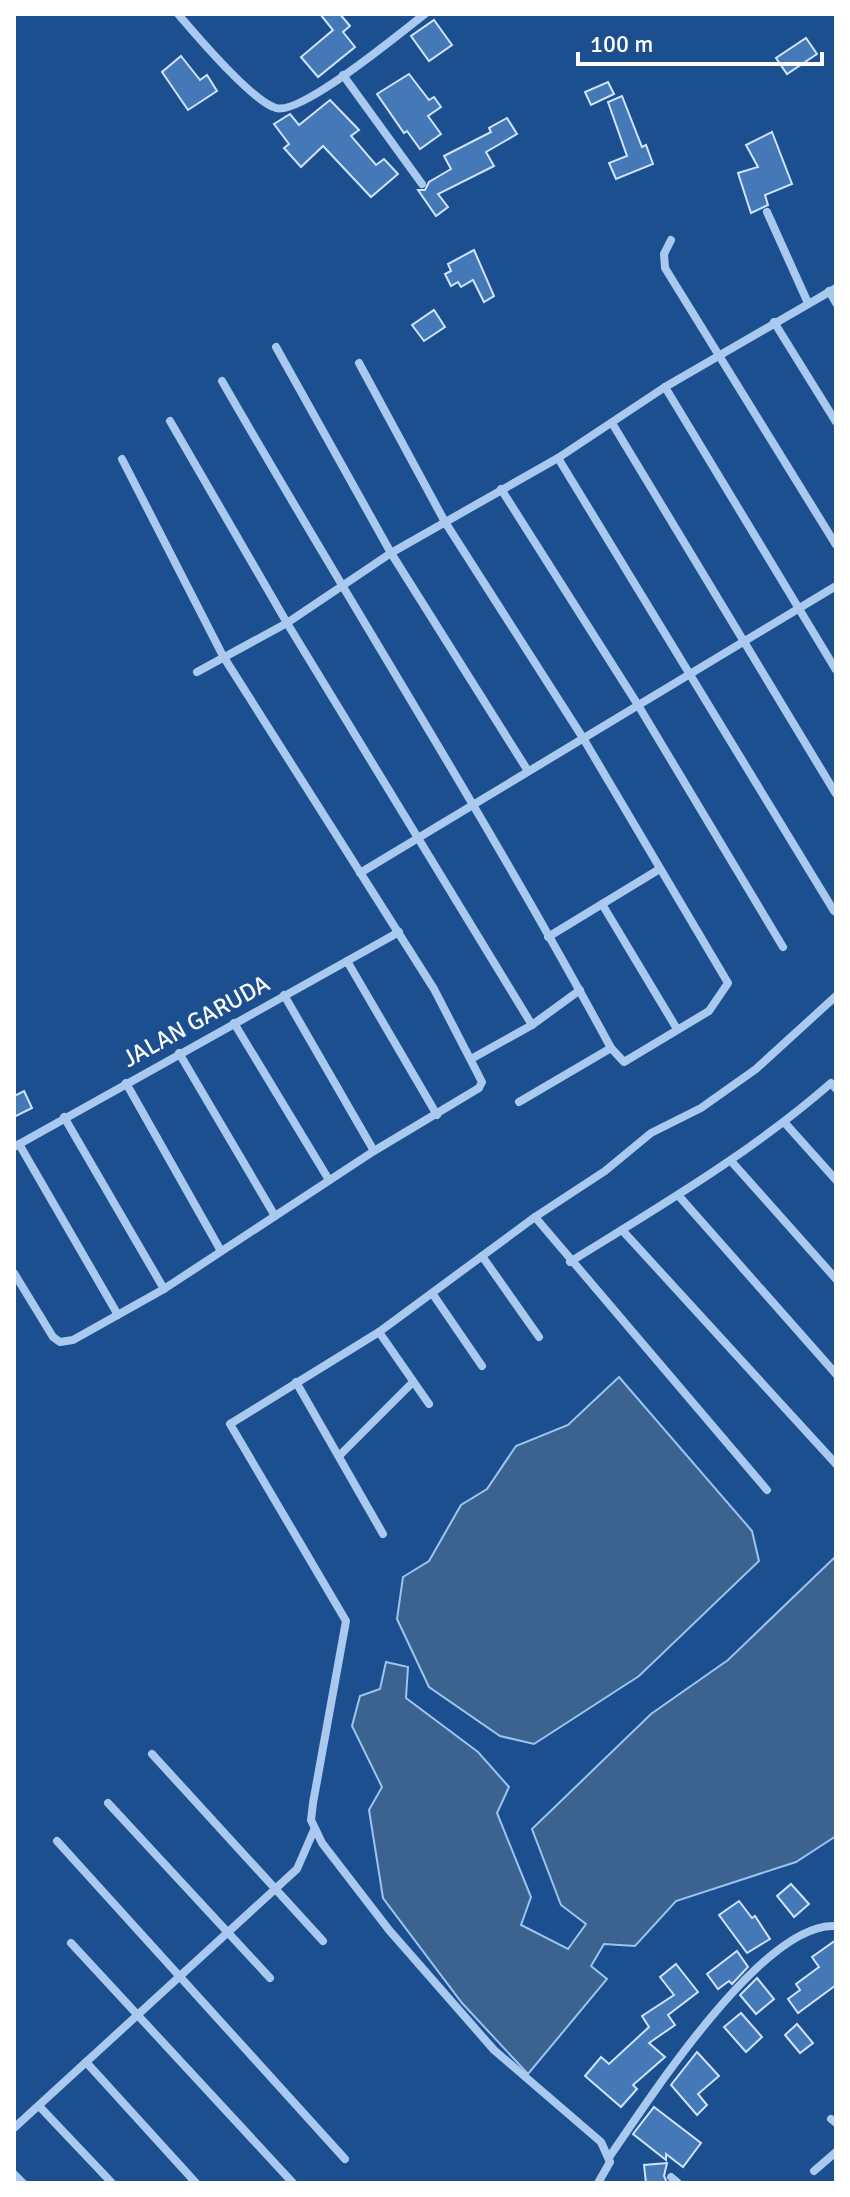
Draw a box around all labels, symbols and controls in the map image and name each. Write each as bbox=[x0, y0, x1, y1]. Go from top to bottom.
scale bar bbox=[578, 16, 822, 66]
text: 100 m bbox=[590, 29, 653, 59]
street label: JALAN GARUDA bbox=[117, 968, 275, 1074]

